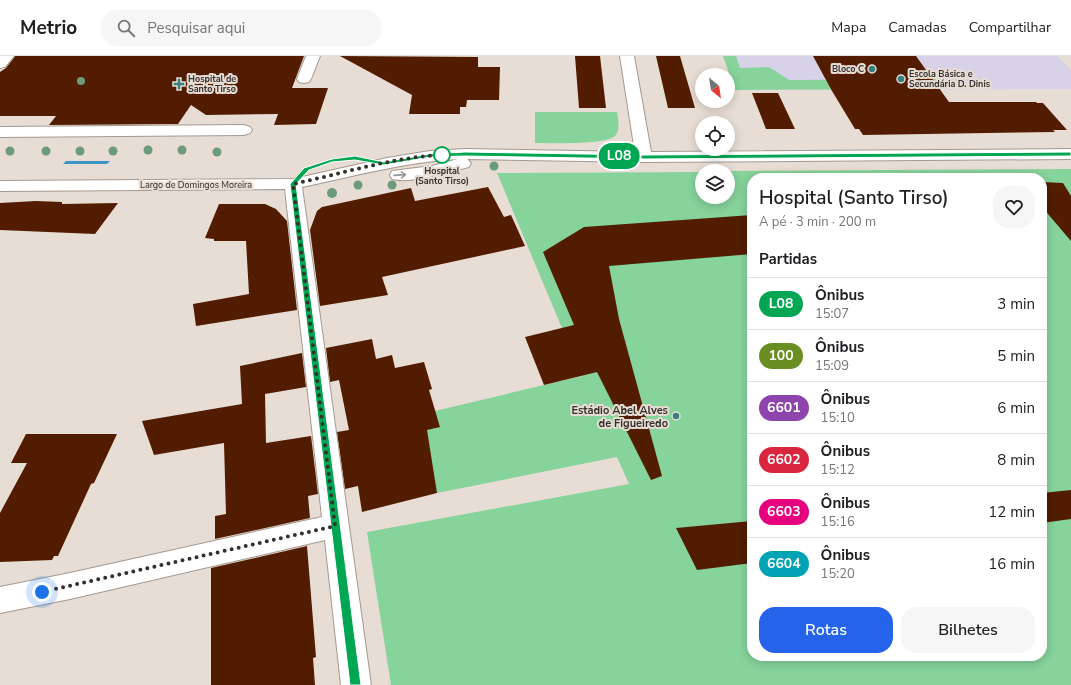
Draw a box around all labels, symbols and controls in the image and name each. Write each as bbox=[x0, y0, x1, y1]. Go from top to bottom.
search box bbox=[101, 10, 381, 46]
text: Metrio bbox=[20, 15, 77, 41]
icon: search bbox=[115, 17, 137, 39]
text: Pesquisar aqui bbox=[147, 18, 245, 38]
text: Mapa bbox=[831, 18, 866, 37]
text: Camadas bbox=[888, 18, 947, 37]
text: Compartilhar bbox=[969, 18, 1051, 37]
place label: Bloco C bbox=[832, 63, 864, 75]
marker: Bloco C bbox=[867, 64, 877, 74]
north arrow bbox=[695, 68, 735, 108]
map controls bbox=[695, 68, 735, 204]
place label: Escola Básica e Secundária D. Dinis bbox=[909, 68, 991, 90]
place label: Hospital de Santo Tirso bbox=[188, 73, 236, 95]
marker: Escola Básica e Secundária D. Dinis bbox=[896, 74, 906, 84]
marker: Hospital de Santo Tirso bbox=[173, 78, 185, 90]
button: locate bbox=[695, 116, 735, 156]
line badge: L08 bbox=[596, 143, 642, 169]
marker: Hospital (Santo Tirso) bbox=[433, 146, 451, 164]
text: L08 bbox=[607, 146, 631, 165]
button: layers bbox=[695, 164, 735, 204]
place label: Hospital (Santo Tirso) bbox=[415, 165, 469, 187]
one-way arrow bbox=[393, 171, 406, 178]
street label: Largo de Domingos Moreira bbox=[140, 179, 252, 191]
text: Hospital (Santo Tirso) bbox=[759, 185, 949, 211]
button: heart bbox=[993, 186, 1035, 228]
text: A pé · 3 min · 200 m bbox=[759, 213, 876, 231]
text: Partidas bbox=[759, 249, 817, 269]
text: Ônibus bbox=[815, 285, 864, 305]
text: L08 bbox=[769, 294, 793, 313]
text: 3 min bbox=[997, 294, 1035, 314]
text: 15:07 bbox=[815, 305, 849, 323]
text: Ônibus bbox=[815, 337, 864, 357]
text: 100 bbox=[768, 346, 794, 365]
text: 5 min bbox=[997, 346, 1035, 366]
text: 15:09 bbox=[815, 357, 849, 375]
text: Ônibus bbox=[821, 389, 870, 409]
text: 6601 bbox=[767, 398, 801, 417]
text: 6 min bbox=[997, 398, 1035, 418]
place label: Estádio Abel Alves de Figueiredo bbox=[571, 403, 668, 431]
text: 15:10 bbox=[821, 409, 855, 427]
marker: Estádio Abel Alves de Figueiredo bbox=[671, 411, 681, 421]
text: Ônibus bbox=[821, 441, 870, 461]
text: 6602 bbox=[767, 450, 801, 469]
text: 8 min bbox=[997, 450, 1035, 470]
text: 15:12 bbox=[821, 461, 855, 479]
text: Ônibus bbox=[821, 493, 870, 513]
text: 6603 bbox=[767, 502, 801, 521]
text: 12 min bbox=[988, 502, 1035, 522]
text: 15:16 bbox=[821, 513, 855, 531]
text: Ônibus bbox=[821, 545, 870, 565]
text: 6604 bbox=[767, 554, 801, 573]
text: 16 min bbox=[988, 554, 1035, 574]
text: 15:20 bbox=[821, 565, 855, 583]
your location bbox=[32, 582, 52, 602]
button: Rotas bbox=[759, 607, 893, 653]
button: Bilhetes bbox=[901, 607, 1035, 653]

